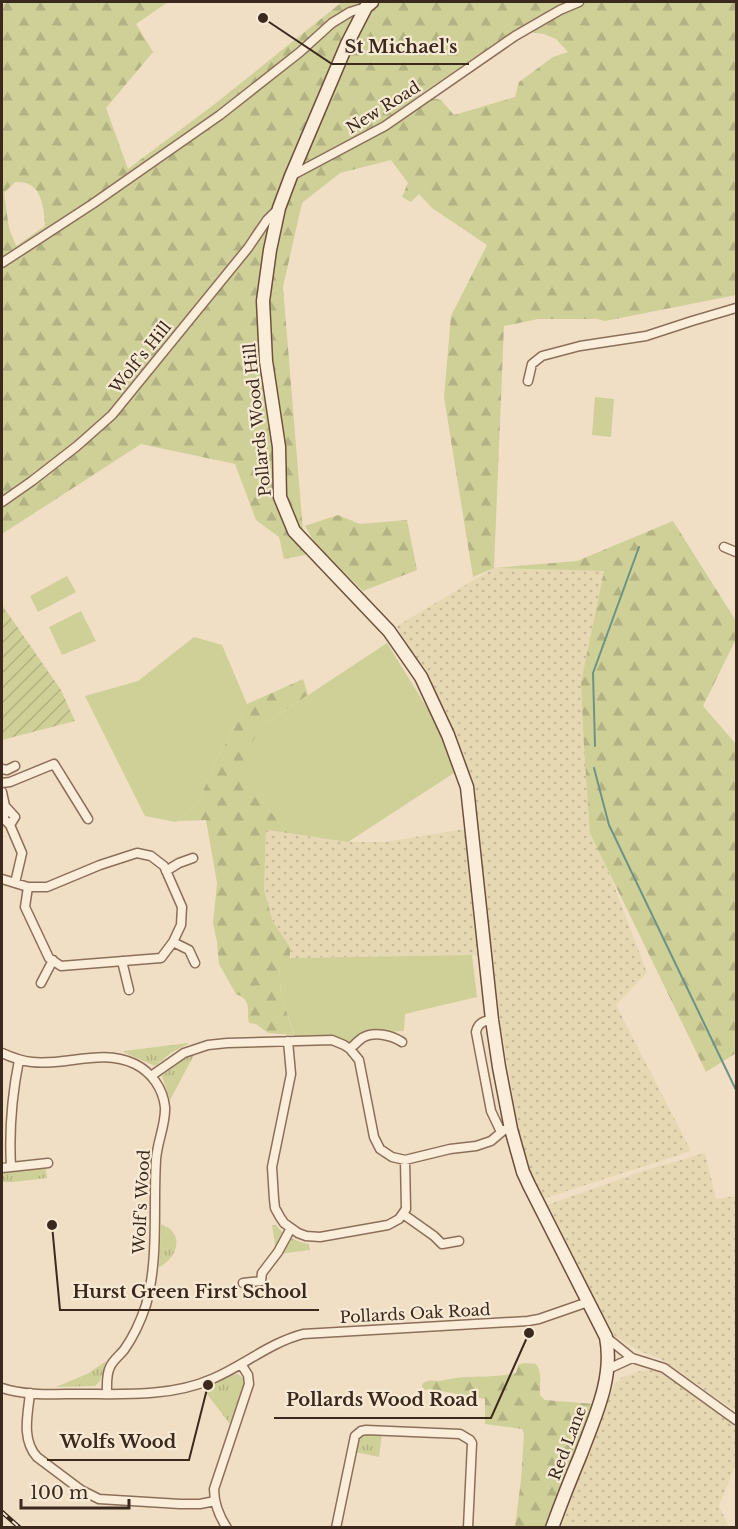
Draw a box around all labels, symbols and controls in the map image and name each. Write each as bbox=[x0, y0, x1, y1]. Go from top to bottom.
callout: St Michael's bbox=[332, 28, 469, 64]
text: St Michael's bbox=[345, 36, 457, 58]
street label: New Road bbox=[342, 76, 424, 138]
street label: Wolf's Hill bbox=[104, 317, 175, 398]
street label: Pollards Wood Hill bbox=[239, 342, 275, 498]
street label: Wolf's Wood bbox=[128, 1149, 154, 1256]
callout: Hurst Green First School bbox=[60, 1274, 319, 1310]
text: Hurst Green First School bbox=[73, 1281, 308, 1303]
street label: Pollards Oak Road bbox=[339, 1299, 491, 1327]
callout: Pollards Wood Road bbox=[274, 1382, 491, 1418]
text: Pollards Wood Road bbox=[286, 1389, 479, 1411]
street label: Red Lane bbox=[544, 1403, 590, 1483]
callout: Wolfs Wood bbox=[47, 1424, 189, 1460]
text: Wolfs Wood bbox=[59, 1431, 177, 1453]
scale bar bbox=[21, 1472, 129, 1510]
text: 100 m bbox=[30, 1482, 88, 1504]

